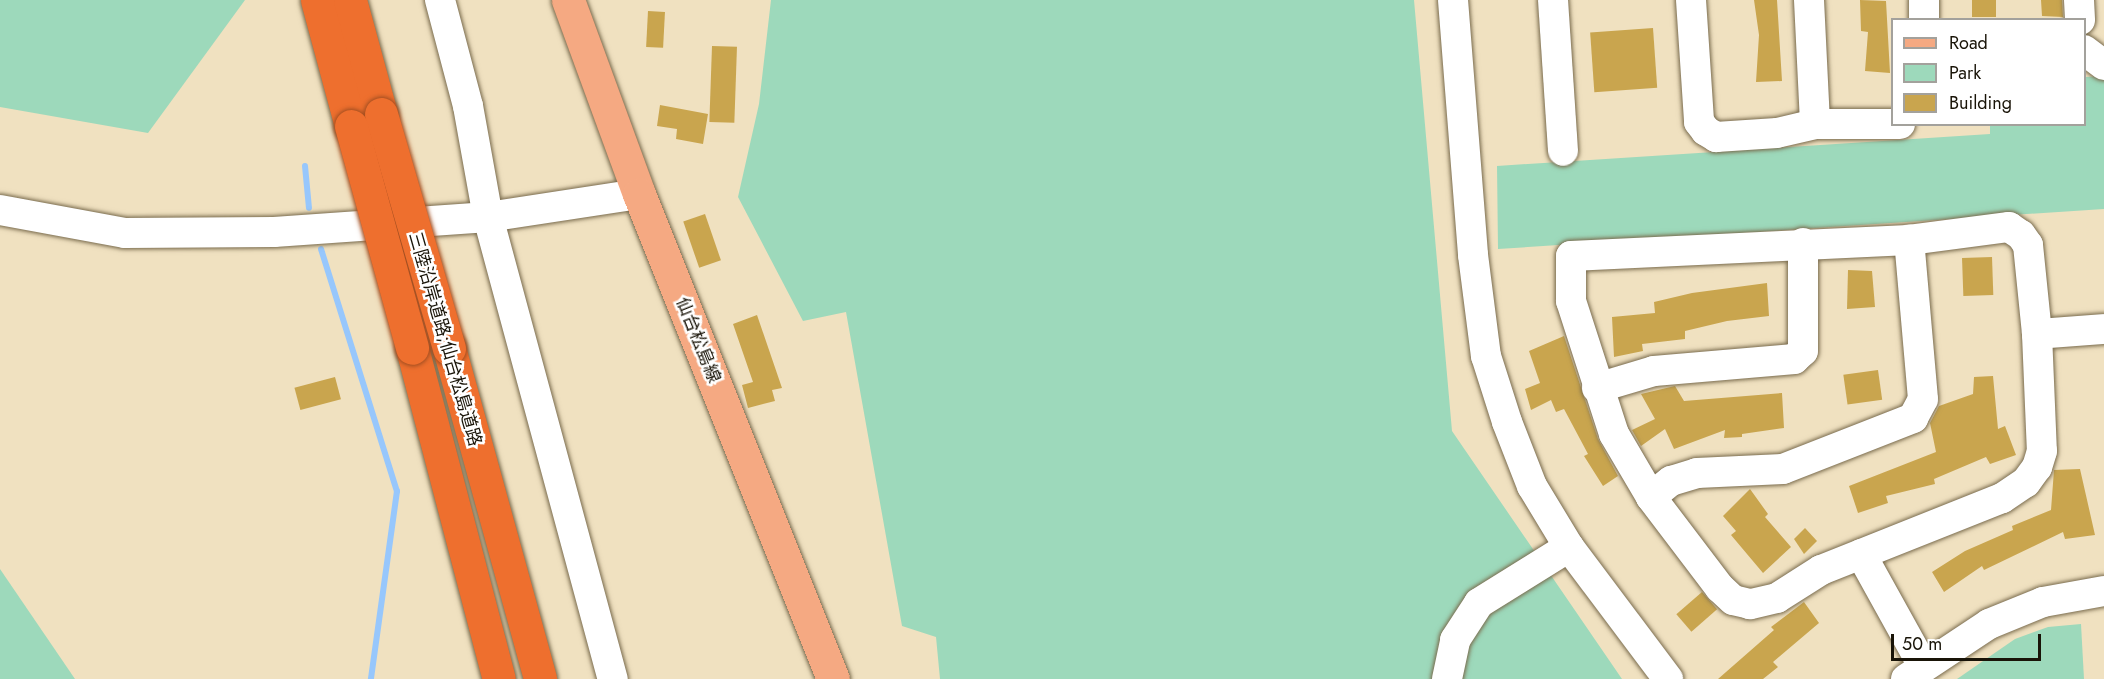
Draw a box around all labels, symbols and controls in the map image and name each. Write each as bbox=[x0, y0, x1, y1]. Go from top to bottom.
legend bbox=[1891, 18, 2086, 126]
text: Road bbox=[1949, 30, 1988, 56]
text: Park bbox=[1949, 60, 1981, 86]
text: Building bbox=[1949, 90, 2012, 116]
street label: 三陸沿岸道路;仙台松島道路 bbox=[404, 229, 486, 449]
street label: 仙台松島線 bbox=[671, 294, 725, 386]
scale bar bbox=[1894, 622, 2044, 660]
text: 50 m bbox=[1902, 631, 1942, 657]

